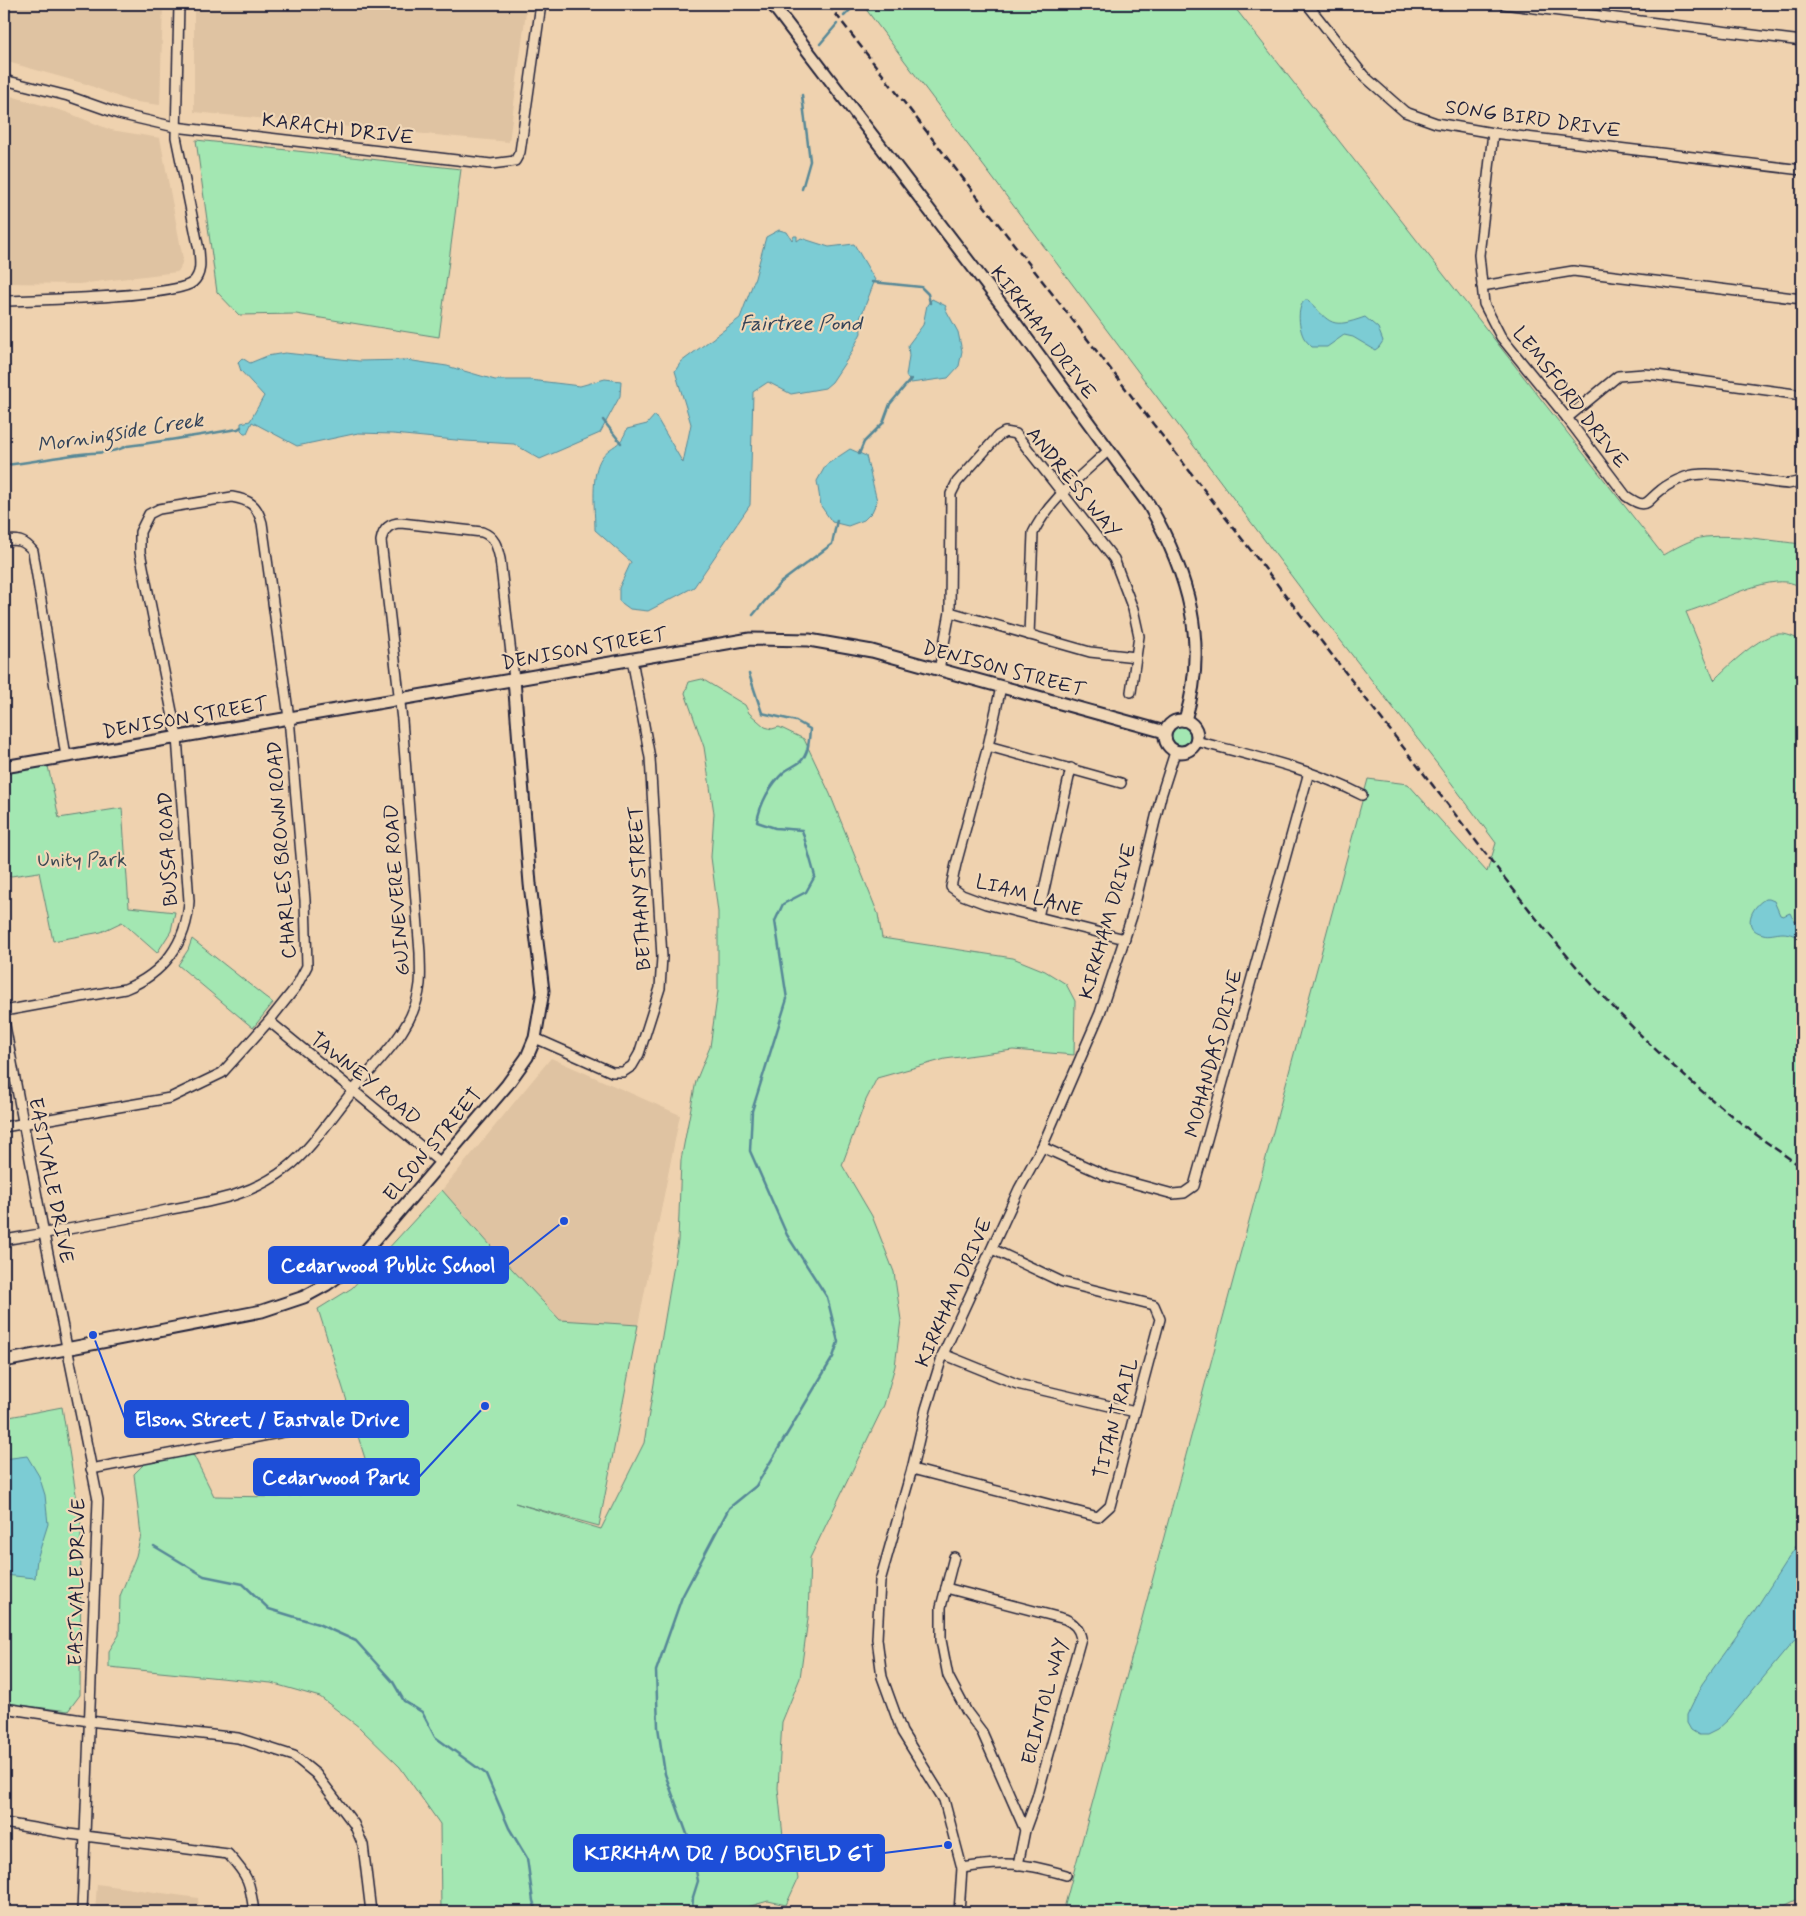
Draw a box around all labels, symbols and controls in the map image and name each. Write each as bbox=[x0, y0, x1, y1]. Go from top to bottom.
street label: SONG BIRD DRIVE bbox=[1443, 94, 1622, 145]
street label: KARACHI DRIVE bbox=[260, 107, 415, 152]
street label: KIRKHAM DRIVE bbox=[984, 261, 1102, 405]
water label: Fairtree Pond bbox=[740, 310, 864, 338]
street label: LEMSFORD DRIVE bbox=[1506, 321, 1634, 475]
water label: Morningside Creek bbox=[35, 406, 207, 462]
street label: ANDRESS WAY bbox=[1019, 422, 1126, 544]
street label: DENISON STREET bbox=[499, 621, 670, 677]
street label: DENISON STREET bbox=[919, 635, 1089, 705]
street label: DENISON STREET bbox=[100, 690, 271, 746]
street label: CHARLES BROWN ROAD bbox=[261, 740, 304, 960]
street label: BUSSA ROAD bbox=[152, 791, 185, 907]
street label: GUINEVERE ROAD bbox=[378, 803, 417, 977]
street label: BETHANY STREET bbox=[623, 805, 658, 971]
street label: KIRKHAM DRIVE bbox=[1073, 840, 1144, 1003]
park label: Unity Park bbox=[37, 847, 127, 874]
street label: LIAM LANE bbox=[972, 868, 1085, 925]
street label: MOHANDAS DRIVE bbox=[1179, 966, 1250, 1140]
street label: TAWNEY ROAD bbox=[304, 1026, 426, 1132]
street label: ELSON STREET bbox=[378, 1082, 489, 1208]
street label: EASTVALE DRIVE bbox=[21, 1095, 80, 1265]
street label: KIRKHAM DRIVE bbox=[909, 1214, 999, 1372]
callout: Cedarwood Public School bbox=[269, 1247, 508, 1283]
text: Cedarwood Public School bbox=[281, 1252, 495, 1280]
street label: TITAN TRAIL bbox=[1087, 1355, 1146, 1482]
callout: Elson Street / Eastvale Drive bbox=[125, 1401, 408, 1437]
text: Elson Street / Eastvale Drive bbox=[134, 1406, 400, 1434]
callout: Cedarwood Park bbox=[254, 1459, 419, 1495]
text: Cedarwood Park bbox=[262, 1464, 410, 1492]
street label: EASTVALE DRIVE bbox=[63, 1498, 92, 1666]
street label: ERINTOL WAY bbox=[1016, 1635, 1075, 1768]
callout: KIRKHAM DR / BOUSFIELD GT bbox=[574, 1835, 884, 1871]
text: KIRKHAM DR / BOUSFIELD GT bbox=[584, 1840, 874, 1868]

